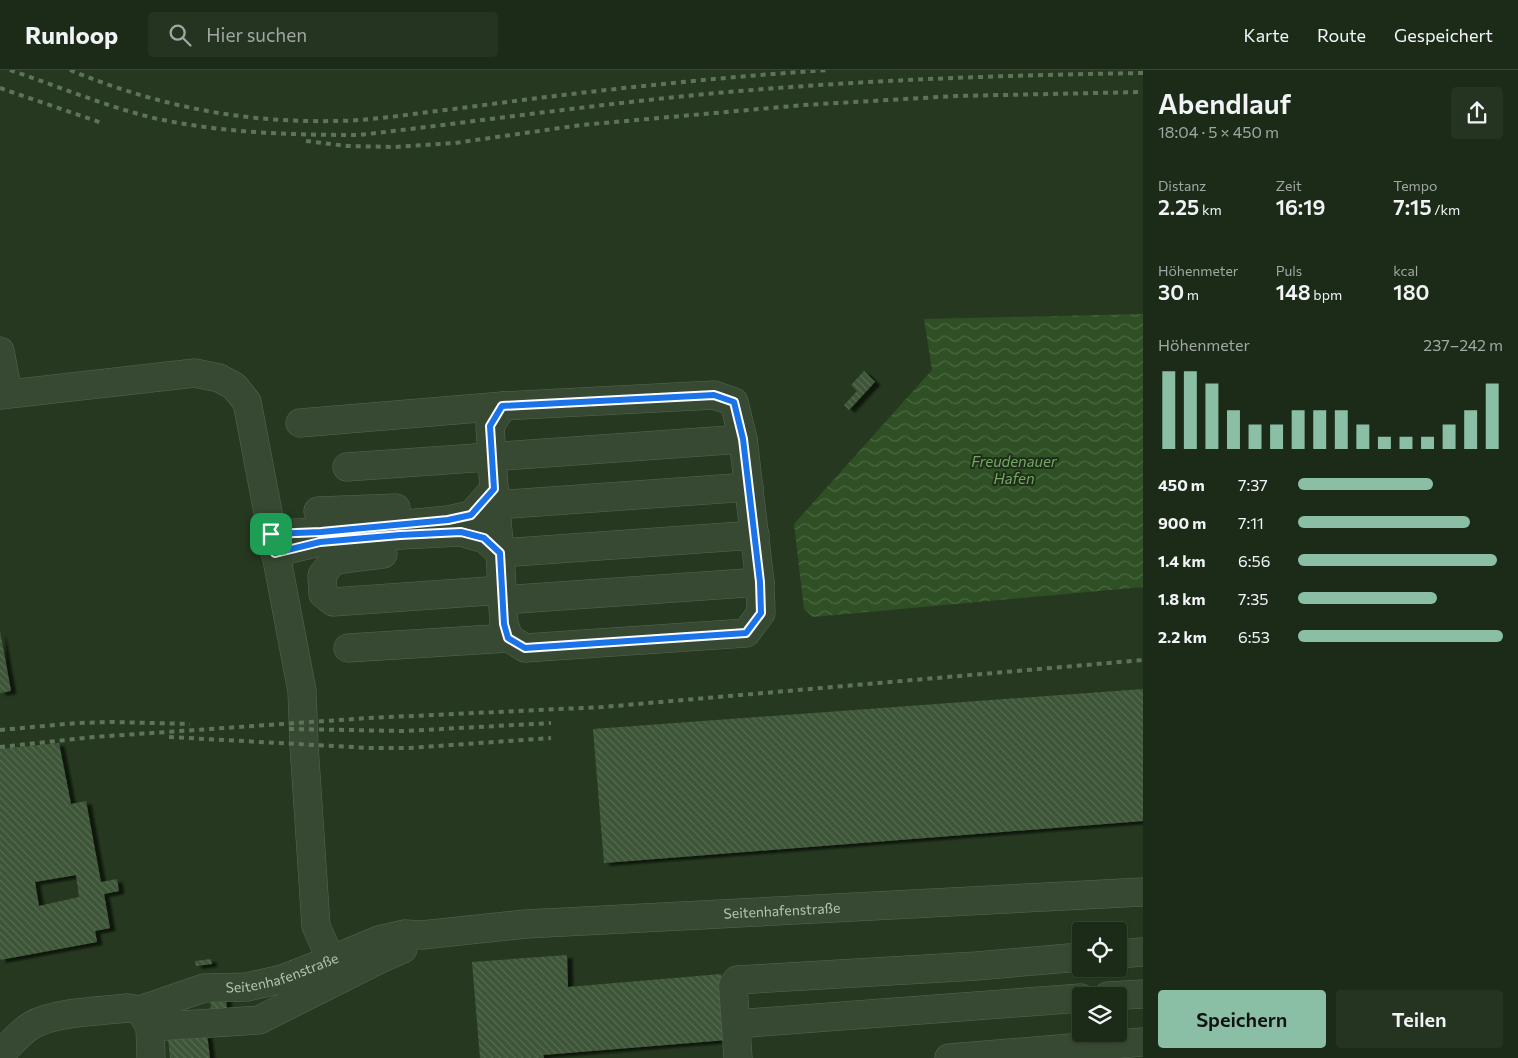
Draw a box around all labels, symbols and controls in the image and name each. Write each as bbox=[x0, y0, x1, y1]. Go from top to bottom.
search box bbox=[148, 12, 498, 57]
text: Runloop bbox=[25, 20, 118, 49]
icon: search bbox=[166, 21, 194, 49]
text: Hier suchen bbox=[206, 23, 307, 46]
text: Karte bbox=[1244, 24, 1289, 46]
text: Route bbox=[1317, 24, 1366, 46]
text: Gespeichert bbox=[1394, 24, 1493, 46]
text: Abendlauf bbox=[1158, 86, 1291, 120]
button: share bbox=[1451, 87, 1503, 139]
text: 18:04 · 5 × 450 m bbox=[1158, 122, 1279, 141]
text: Distanz bbox=[1158, 177, 1206, 194]
text: Zeit bbox=[1276, 177, 1302, 194]
text: Tempo bbox=[1393, 177, 1437, 194]
text: 2.25 bbox=[1158, 194, 1199, 219]
text: 16:19 bbox=[1276, 194, 1325, 219]
text: 7:15 bbox=[1393, 194, 1432, 219]
text: km bbox=[1199, 201, 1222, 218]
text: /km bbox=[1432, 201, 1460, 218]
text: Höhenmeter bbox=[1158, 262, 1238, 279]
text: Puls bbox=[1276, 262, 1302, 279]
text: kcal bbox=[1393, 262, 1418, 279]
text: 30 bbox=[1158, 279, 1184, 304]
text: 148 bbox=[1276, 279, 1311, 304]
text: 180 bbox=[1393, 279, 1429, 304]
text: m bbox=[1184, 286, 1199, 303]
text: bpm bbox=[1311, 286, 1342, 303]
text: Höhenmeter bbox=[1158, 335, 1250, 354]
text: 237–242 m bbox=[1423, 335, 1503, 354]
water label: Freudenauer Hafen bbox=[971, 452, 1058, 487]
text: 450 m bbox=[1158, 475, 1205, 494]
text: 7:37 bbox=[1238, 475, 1268, 494]
pin bbox=[250, 513, 292, 555]
text: 900 m bbox=[1158, 513, 1206, 532]
text: 7:11 bbox=[1238, 513, 1264, 532]
icon: arrive bbox=[257, 520, 285, 548]
text: 1.4 km bbox=[1158, 551, 1205, 570]
text: 6:56 bbox=[1238, 551, 1270, 570]
text: 1.8 km bbox=[1158, 589, 1205, 608]
text: 7:35 bbox=[1238, 589, 1269, 608]
text: 2.2 km bbox=[1158, 627, 1207, 646]
text: 6:53 bbox=[1238, 627, 1270, 646]
street label: Seitenhafenstraße bbox=[723, 899, 841, 922]
map controls bbox=[1072, 922, 1127, 1042]
button: locate bbox=[1072, 922, 1127, 977]
street label: Seitenhafenstraße bbox=[225, 949, 341, 995]
button: layers bbox=[1072, 987, 1127, 1042]
button: Speichern bbox=[1158, 990, 1326, 1048]
button: Teilen bbox=[1336, 990, 1503, 1048]

